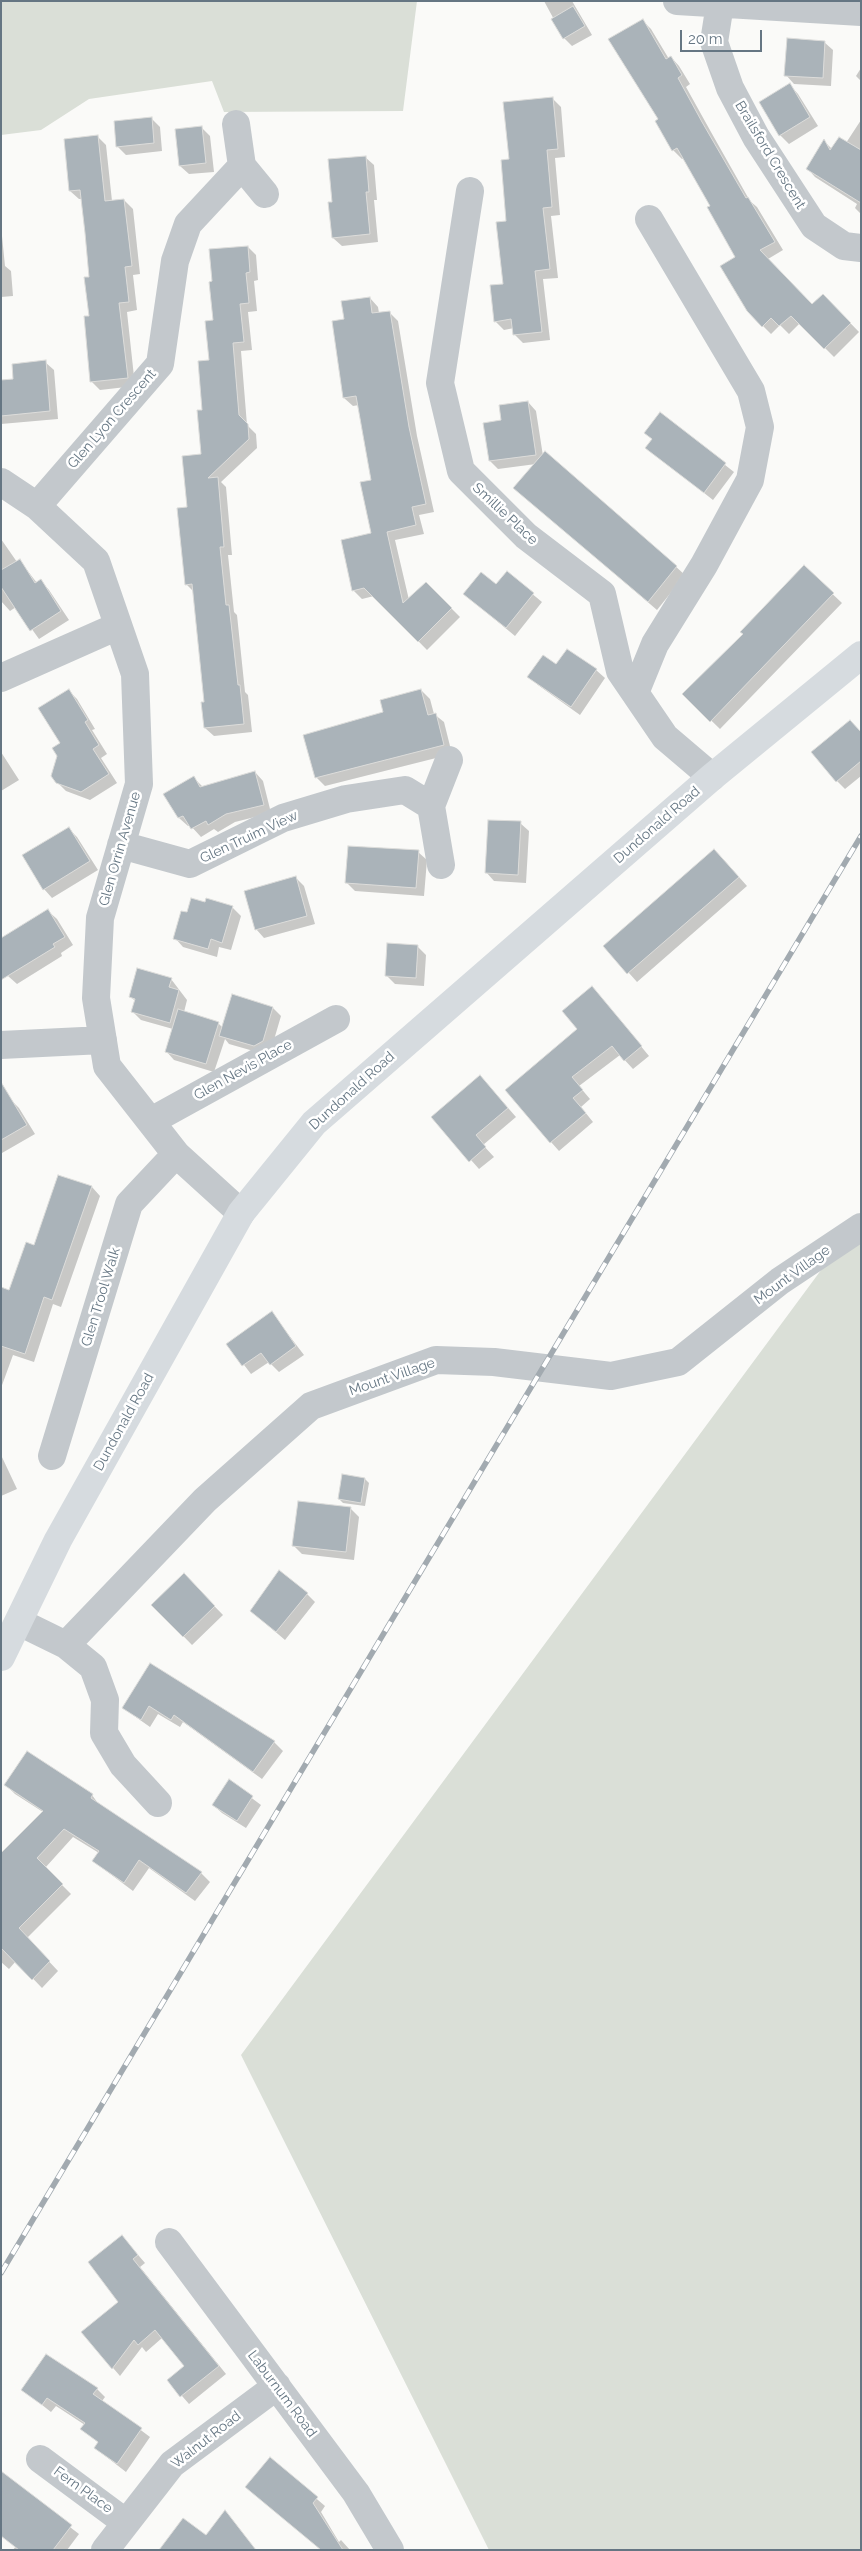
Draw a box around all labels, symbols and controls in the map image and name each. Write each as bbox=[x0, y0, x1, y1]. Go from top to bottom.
scale bar bbox=[682, 20, 764, 52]
text: 20 m bbox=[688, 30, 723, 48]
street label: Brailsford Crescent bbox=[731, 98, 809, 212]
street label: Glen Lyon Crescent bbox=[64, 366, 160, 472]
street label: Smillie Place bbox=[469, 480, 541, 548]
street label: Dundonald Road bbox=[610, 783, 704, 867]
street label: Glen Orrin Avenue bbox=[96, 790, 144, 908]
street label: Glen Truim View bbox=[198, 807, 300, 867]
street label: Glen Nevis Place bbox=[191, 1036, 295, 1104]
street label: Dundonald Road bbox=[306, 1048, 398, 1134]
street label: Mount Village bbox=[751, 1242, 833, 1308]
street label: Glen Trool Walk bbox=[78, 1246, 124, 1348]
street label: Mount Village bbox=[347, 1354, 437, 1400]
street label: Dundonald Road bbox=[90, 1370, 158, 1474]
street label: Laburnum Road bbox=[244, 2347, 320, 2441]
street label: Walnut Road bbox=[168, 2408, 244, 2472]
street label: Fern Place bbox=[50, 2463, 116, 2517]

